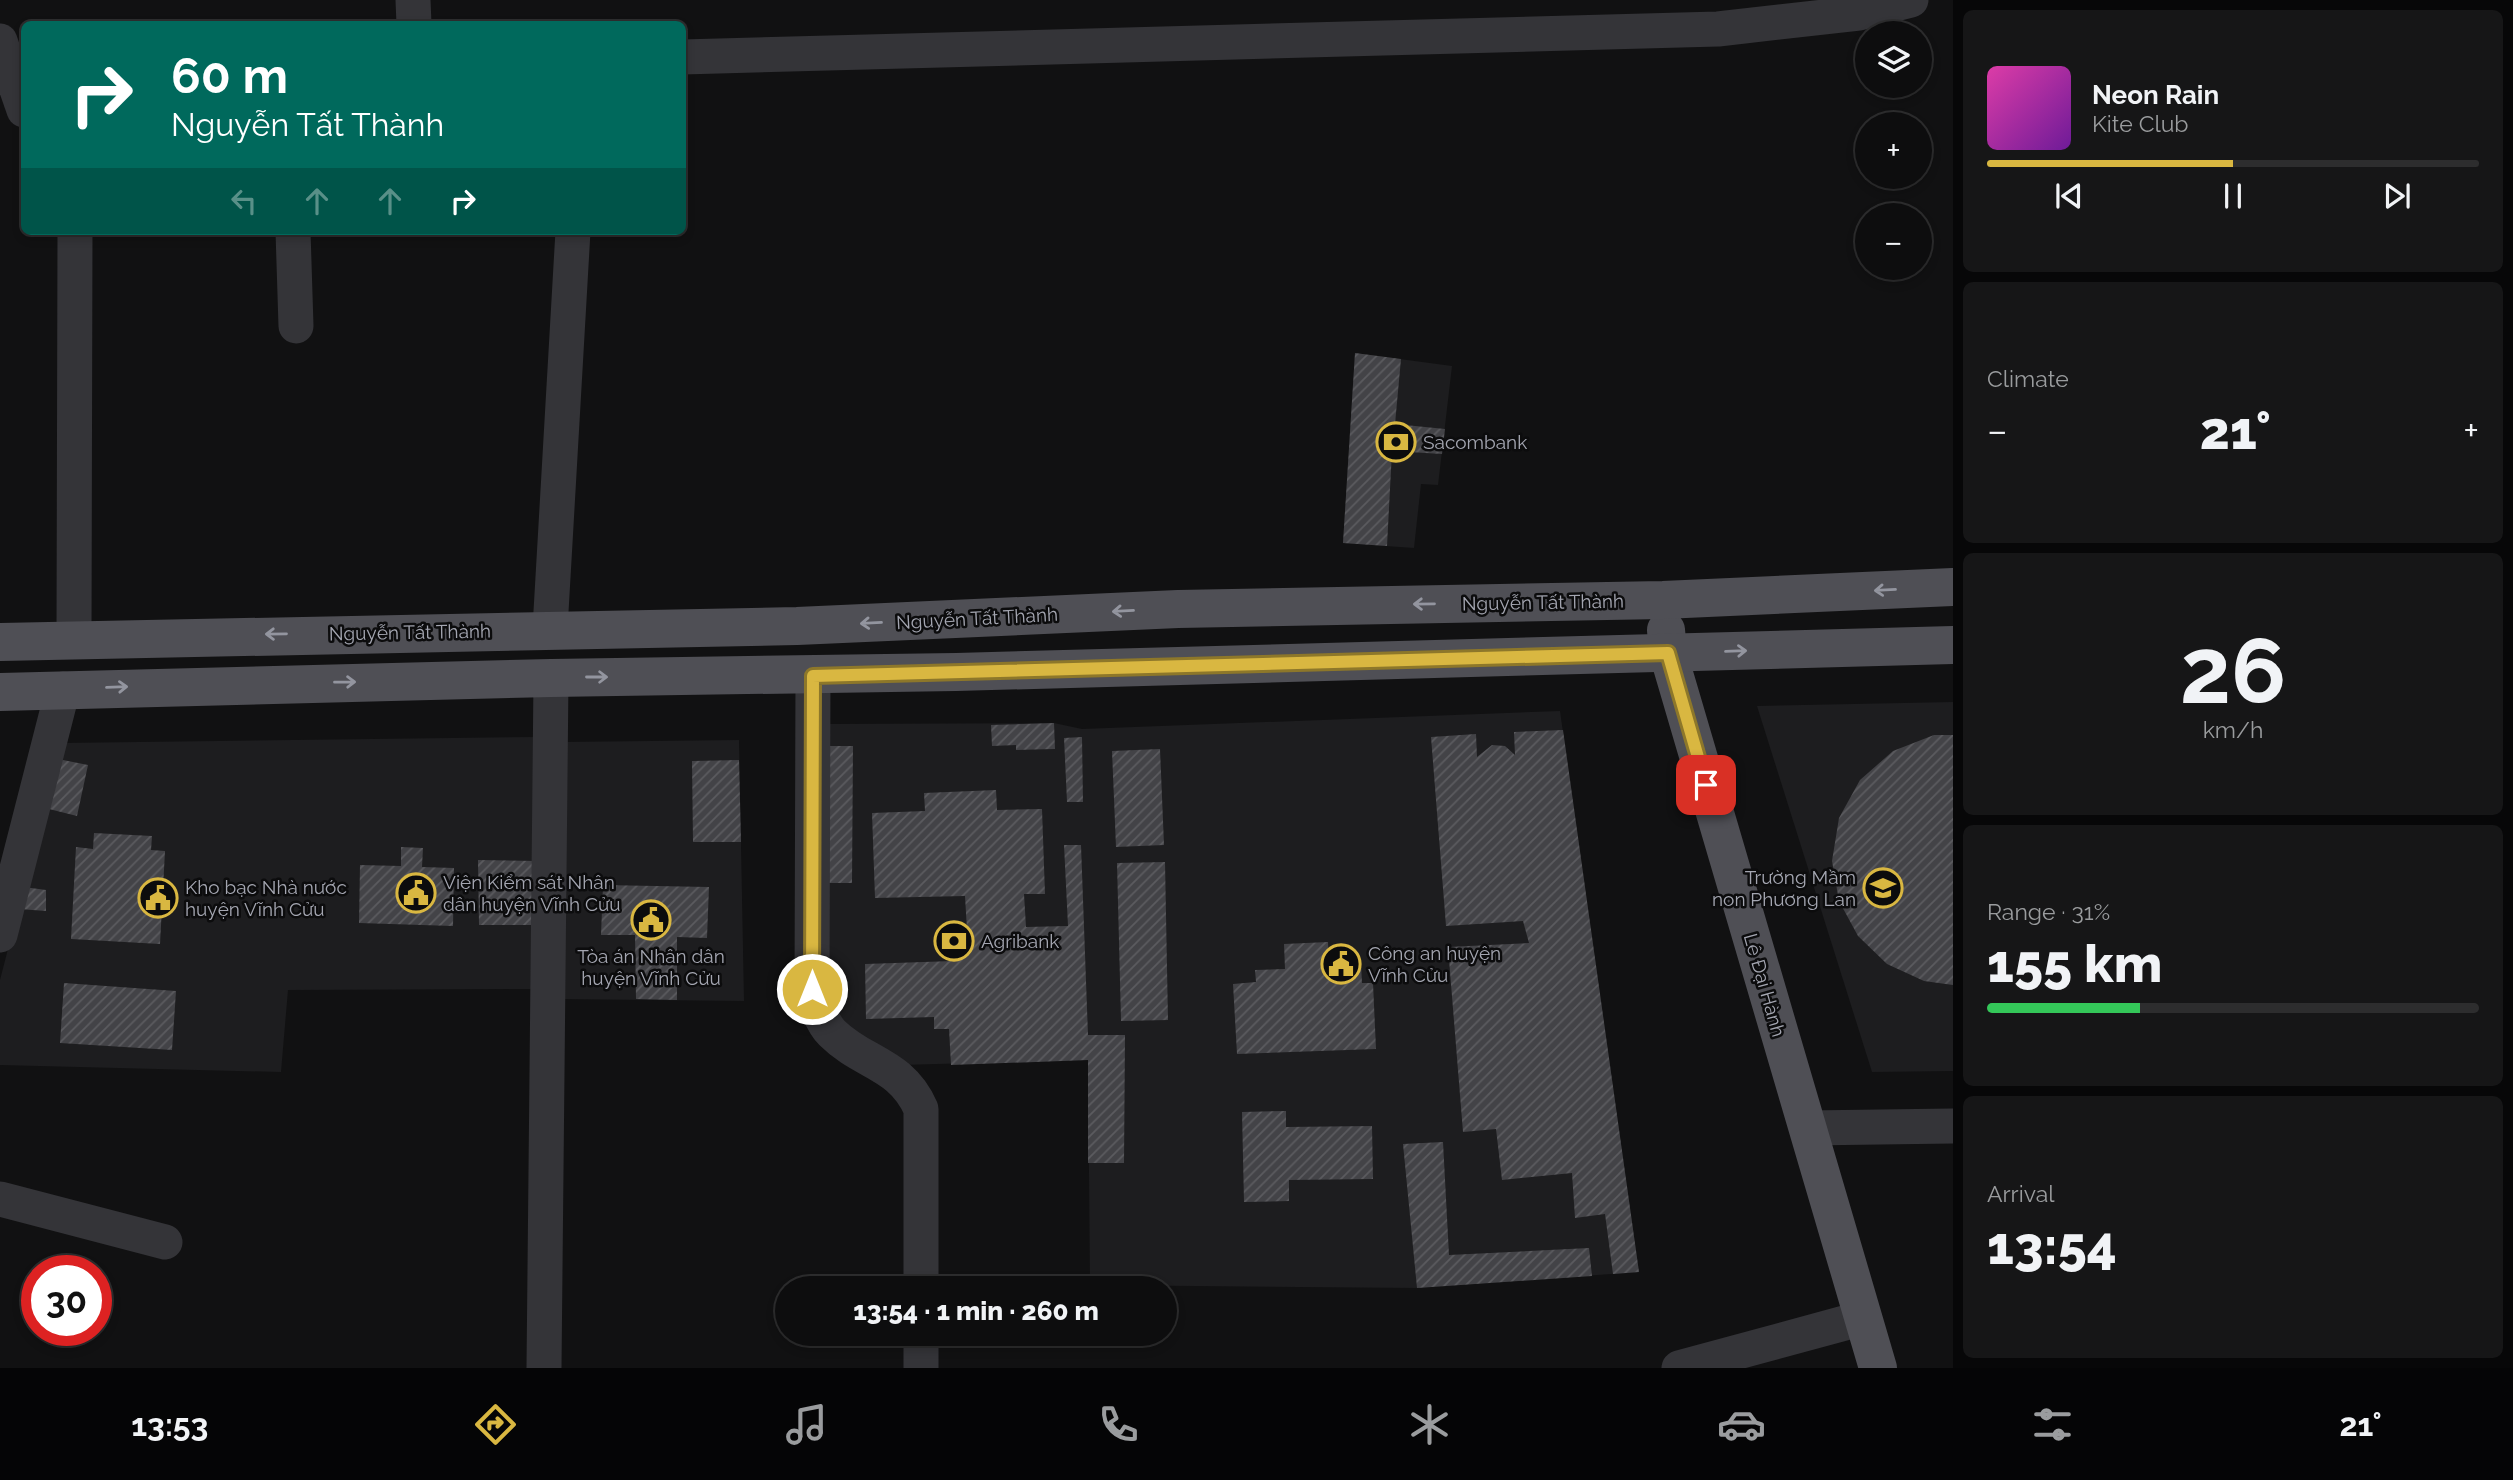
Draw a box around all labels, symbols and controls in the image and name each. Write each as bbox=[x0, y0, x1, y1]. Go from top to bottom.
map controls bbox=[1855, 21, 1932, 280]
button: layers bbox=[1855, 21, 1932, 98]
text: 60 m bbox=[171, 47, 288, 104]
icon: right bbox=[56, 49, 147, 140]
text: Neon Rain bbox=[2092, 80, 2219, 110]
text: Nguyễn Tất Thành bbox=[171, 106, 444, 143]
text: Kite Club bbox=[2092, 110, 2189, 137]
button: + bbox=[1855, 112, 1932, 189]
icon: previous bbox=[2050, 177, 2088, 215]
icon: pause bbox=[2214, 177, 2252, 215]
icon: next bbox=[2378, 177, 2416, 215]
icon: left bbox=[225, 182, 263, 220]
icon: ahead bbox=[298, 182, 336, 220]
icon: ahead bbox=[371, 182, 409, 220]
icon: right bbox=[444, 182, 482, 220]
button: − bbox=[1855, 203, 1932, 280]
text: Climate bbox=[1987, 365, 2069, 392]
text: 21° bbox=[2200, 400, 2271, 461]
text: − bbox=[1987, 408, 2007, 453]
text: + bbox=[2463, 408, 2479, 453]
bank icon: Sacombank bbox=[1375, 421, 1417, 463]
place label: Sacombank bbox=[1423, 431, 1527, 453]
one-way arrow bbox=[1874, 584, 1897, 597]
street label: Nguyễn Tất Thành bbox=[1462, 590, 1624, 614]
one-way arrow bbox=[1412, 597, 1435, 611]
street label: Nguyễn Tất Thành bbox=[895, 603, 1059, 633]
one-way arrow bbox=[1111, 605, 1134, 618]
one-way arrow bbox=[860, 616, 883, 629]
text: 26 bbox=[2180, 617, 2286, 724]
street label: Nguyễn Tất Thành bbox=[329, 620, 491, 644]
one-way arrow bbox=[265, 628, 288, 641]
one-way arrow bbox=[1724, 645, 1747, 658]
one-way arrow bbox=[585, 670, 608, 684]
one-way arrow bbox=[333, 675, 356, 689]
one-way arrow bbox=[105, 681, 128, 694]
text: km/h bbox=[2203, 716, 2263, 743]
pin bbox=[1676, 755, 1736, 815]
icon: arrive bbox=[1687, 766, 1725, 804]
place label: Trường Mầm non Phương Lan bbox=[1712, 866, 1856, 910]
school or university icon: Trường Mầm non Phương Lan bbox=[1862, 867, 1904, 909]
place label: Viện Kiểm sát Nhân dân huyện Vĩnh Cửu bbox=[443, 871, 621, 915]
public building icon: Viện Kiểm sát Nhân dân huyện Vĩnh Cửu bbox=[395, 872, 437, 914]
place label: Kho bạc Nhà nước huyện Vĩnh Cửu bbox=[185, 876, 347, 920]
public building icon: Kho bạc Nhà nước huyện Vĩnh Cửu bbox=[137, 877, 179, 919]
text: Range · 31% bbox=[1987, 898, 2110, 925]
public building icon: Tòa án Nhân dân huyện Vĩnh Cửu bbox=[630, 899, 672, 941]
bank icon: Agribank bbox=[933, 920, 975, 962]
place label: Agribank bbox=[981, 930, 1059, 952]
street label: Lê Đại Hành bbox=[1740, 931, 1790, 1039]
text: 155 km bbox=[1987, 933, 2162, 994]
place label: Công an huyện Vĩnh Cửu bbox=[1368, 942, 1501, 986]
public building icon: Công an huyện Vĩnh Cửu bbox=[1320, 943, 1362, 985]
place label: Tòa án Nhân dân huyện Vĩnh Cửu bbox=[577, 945, 725, 989]
position arrow bbox=[775, 952, 849, 1026]
text: Arrival bbox=[1987, 1180, 2054, 1207]
text: 13:54 bbox=[1987, 1215, 2117, 1276]
speed limit sign: 30 bbox=[21, 1255, 112, 1346]
text: 13:54 · 1 min · 260 m bbox=[853, 1296, 1099, 1326]
icon: directions bbox=[471, 1400, 520, 1449]
icon: music bbox=[782, 1400, 831, 1449]
icon: phone bbox=[1094, 1400, 1143, 1449]
icon: climate bbox=[1405, 1400, 1454, 1449]
icon: car bbox=[1717, 1400, 1766, 1449]
icon: filters bbox=[2028, 1400, 2077, 1449]
text: 13:53 bbox=[131, 1406, 208, 1443]
text: 21° bbox=[2339, 1406, 2382, 1443]

